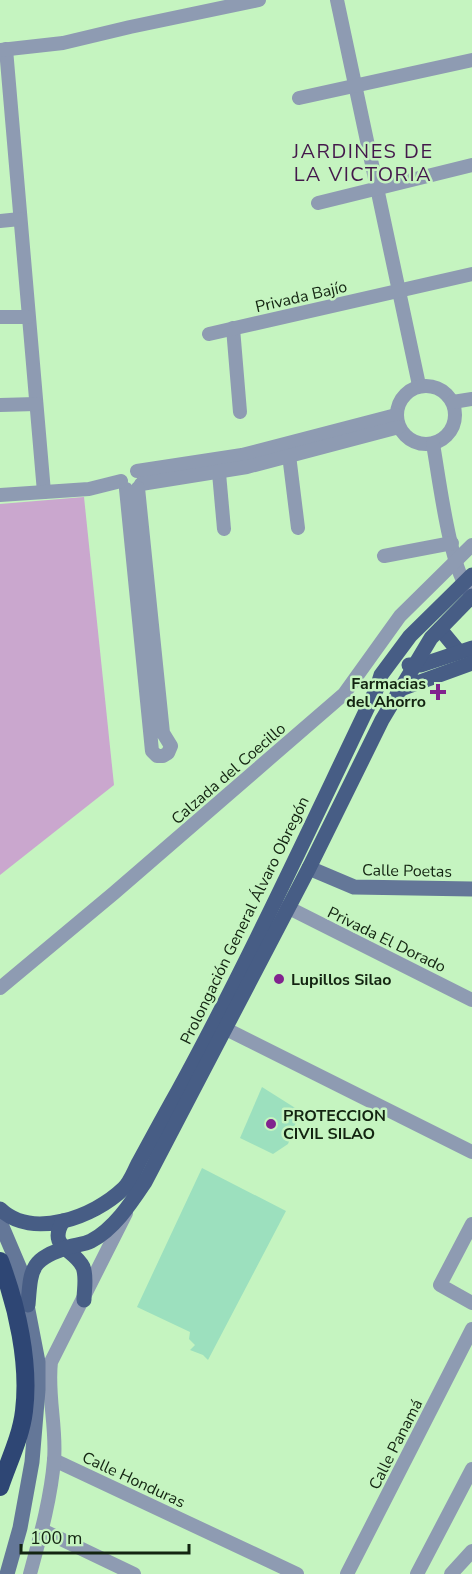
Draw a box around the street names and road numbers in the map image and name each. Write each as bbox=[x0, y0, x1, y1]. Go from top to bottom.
street label: Privada Bajío bbox=[253, 276, 349, 318]
street label: Calzada del Coecillo bbox=[167, 718, 291, 830]
street label: Prolongación General Álvaro Obregón bbox=[175, 793, 315, 1048]
street label: Calle Poetas bbox=[362, 859, 452, 883]
street label: Privada El Dorado bbox=[324, 902, 450, 978]
street label: Calle Panamá bbox=[364, 1395, 428, 1494]
street label: Calle Honduras bbox=[78, 1446, 189, 1513]

